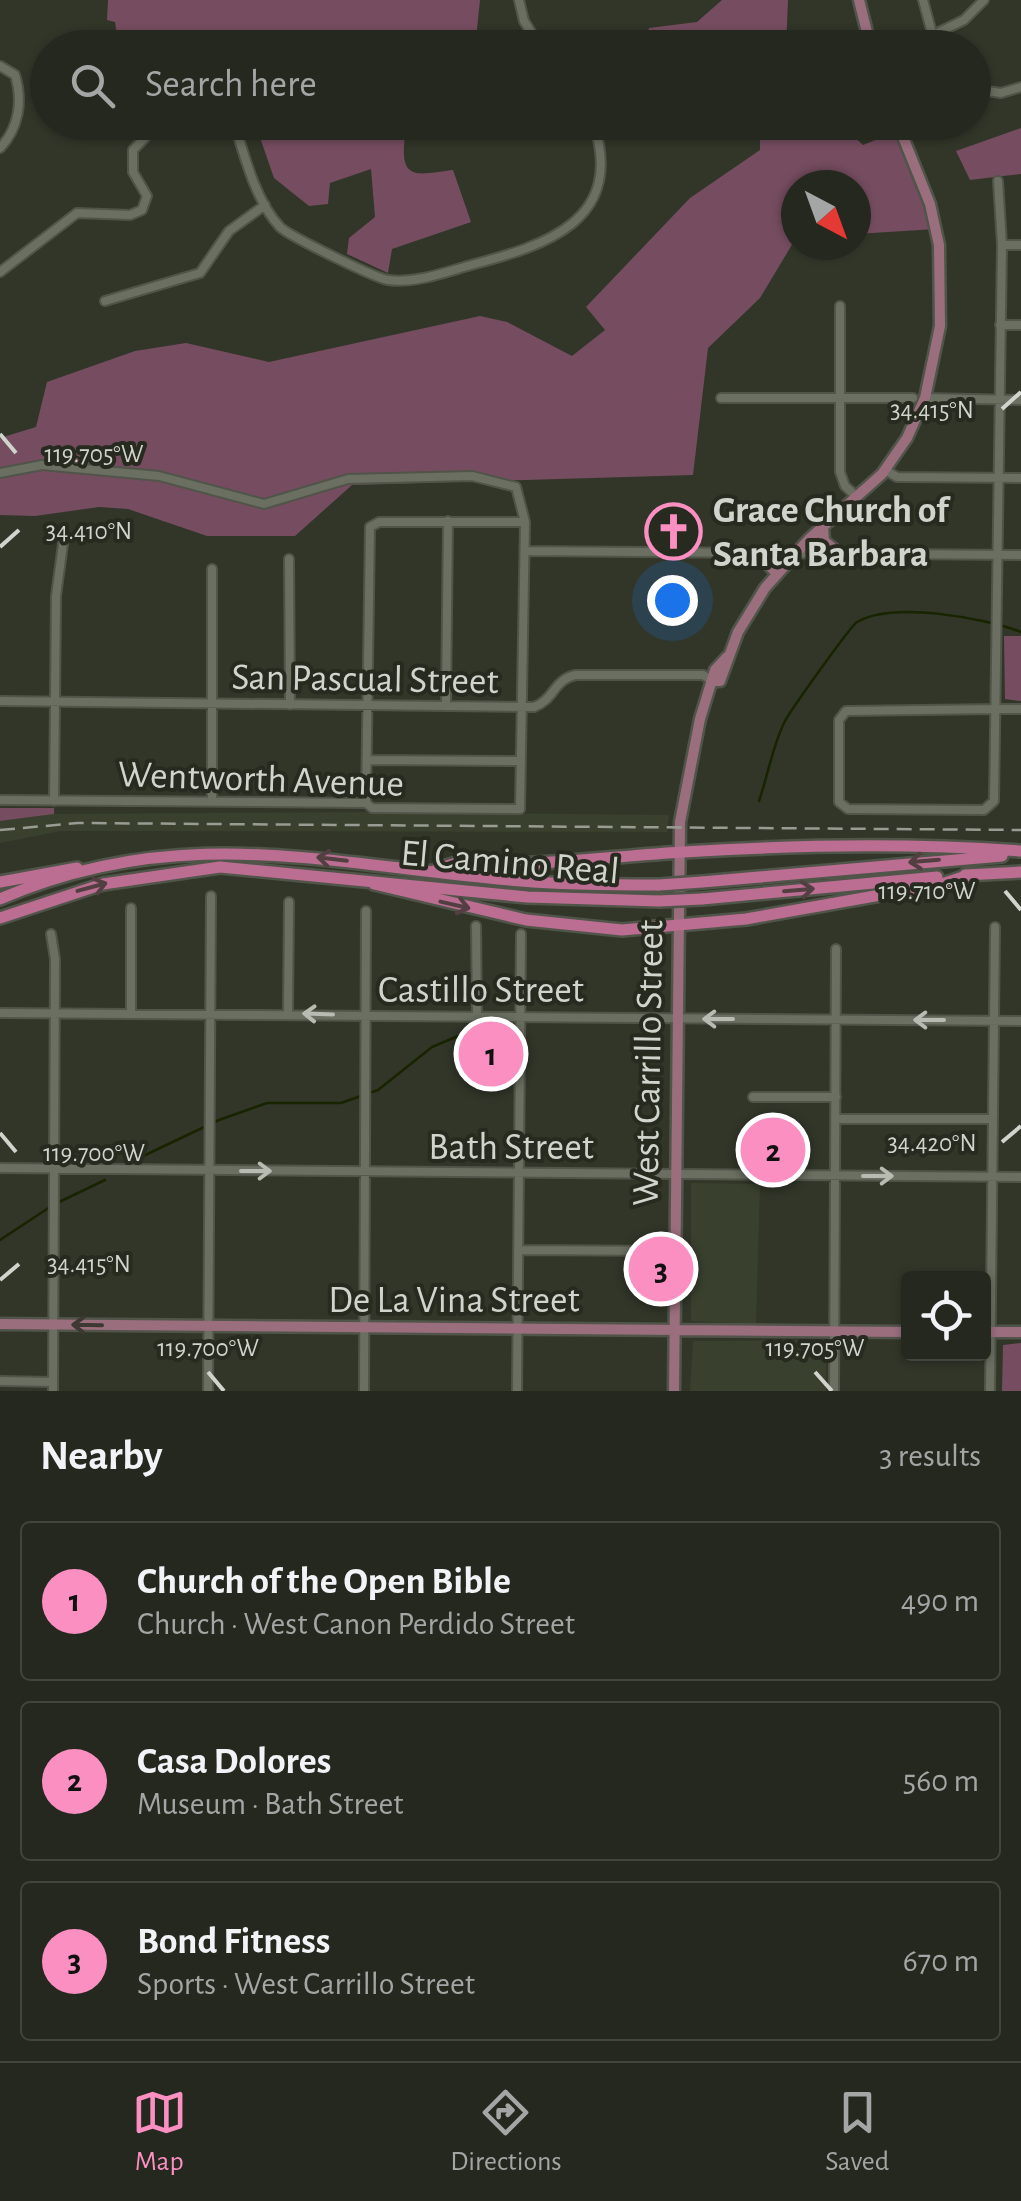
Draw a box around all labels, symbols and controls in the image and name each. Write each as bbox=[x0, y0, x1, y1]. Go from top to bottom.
search box bbox=[30, 30, 991, 140]
icon: search bbox=[65, 58, 120, 113]
text: Search here bbox=[145, 66, 317, 104]
north arrow bbox=[781, 170, 871, 260]
text: 34.415°N bbox=[890, 398, 974, 423]
text: 119.705°W bbox=[45, 442, 144, 467]
place label: Grace Church of Santa Barbara bbox=[713, 492, 951, 574]
church icon: Grace Church of Santa Barbara bbox=[644, 501, 704, 561]
text: 34.410°N bbox=[46, 519, 132, 544]
your location bbox=[647, 575, 698, 626]
street label: San Pascual Street bbox=[231, 659, 499, 701]
street label: Wentworth Avenue bbox=[117, 756, 405, 804]
street label: El Camino Real bbox=[399, 835, 621, 891]
one-way arrow bbox=[317, 849, 349, 868]
one-way arrow bbox=[908, 852, 940, 871]
one-way arrow bbox=[76, 876, 107, 895]
text: 119.710°W bbox=[879, 879, 976, 904]
one-way arrow bbox=[783, 880, 815, 899]
one-way arrow bbox=[438, 897, 470, 915]
street label: West Carrillo Street bbox=[628, 920, 670, 1206]
street label: Castillo Street bbox=[378, 972, 584, 1010]
one-way arrow bbox=[303, 1005, 335, 1024]
one-way arrow bbox=[703, 1009, 735, 1028]
one-way arrow bbox=[914, 1010, 946, 1030]
pin: 1 bbox=[458, 1016, 524, 1092]
pin: 2 bbox=[740, 1112, 806, 1188]
street label: Bath Street bbox=[428, 1129, 594, 1167]
text: 34.420°N bbox=[887, 1131, 977, 1156]
text: 119.700°W bbox=[43, 1141, 145, 1166]
one-way arrow bbox=[238, 1162, 271, 1180]
one-way arrow bbox=[862, 1166, 894, 1186]
pin: 3 bbox=[628, 1232, 694, 1306]
text: 34.415°N bbox=[47, 1252, 131, 1277]
map controls bbox=[901, 1271, 991, 1361]
button: locate bbox=[901, 1271, 991, 1361]
street label: De La Vina Street bbox=[328, 1282, 580, 1320]
one-way arrow bbox=[72, 1316, 104, 1335]
text: 119.700°W bbox=[157, 1336, 259, 1361]
text: 119.705°W bbox=[766, 1336, 865, 1361]
text: Nearby bbox=[40, 1435, 163, 1477]
text: 3 results bbox=[879, 1440, 981, 1472]
text: Church of the Open Bible bbox=[137, 1563, 511, 1601]
text: 1 bbox=[69, 1585, 80, 1617]
text: 490 m bbox=[901, 1585, 979, 1617]
text: Church · West Canon Perdido Street bbox=[137, 1608, 575, 1640]
text: Casa Dolores bbox=[137, 1743, 331, 1781]
text: 2 bbox=[67, 1765, 82, 1797]
text: 560 m bbox=[903, 1765, 979, 1797]
text: Museum · Bath Street bbox=[137, 1788, 403, 1820]
text: Bond Fitness bbox=[137, 1923, 330, 1961]
text: 3 bbox=[68, 1945, 81, 1977]
text: 670 m bbox=[903, 1945, 979, 1977]
text: Sports · West Carrillo Street bbox=[137, 1968, 475, 2000]
tab: Map bbox=[132, 2085, 187, 2179]
tab: Directions bbox=[450, 2085, 562, 2179]
tab: Saved bbox=[825, 2085, 889, 2179]

